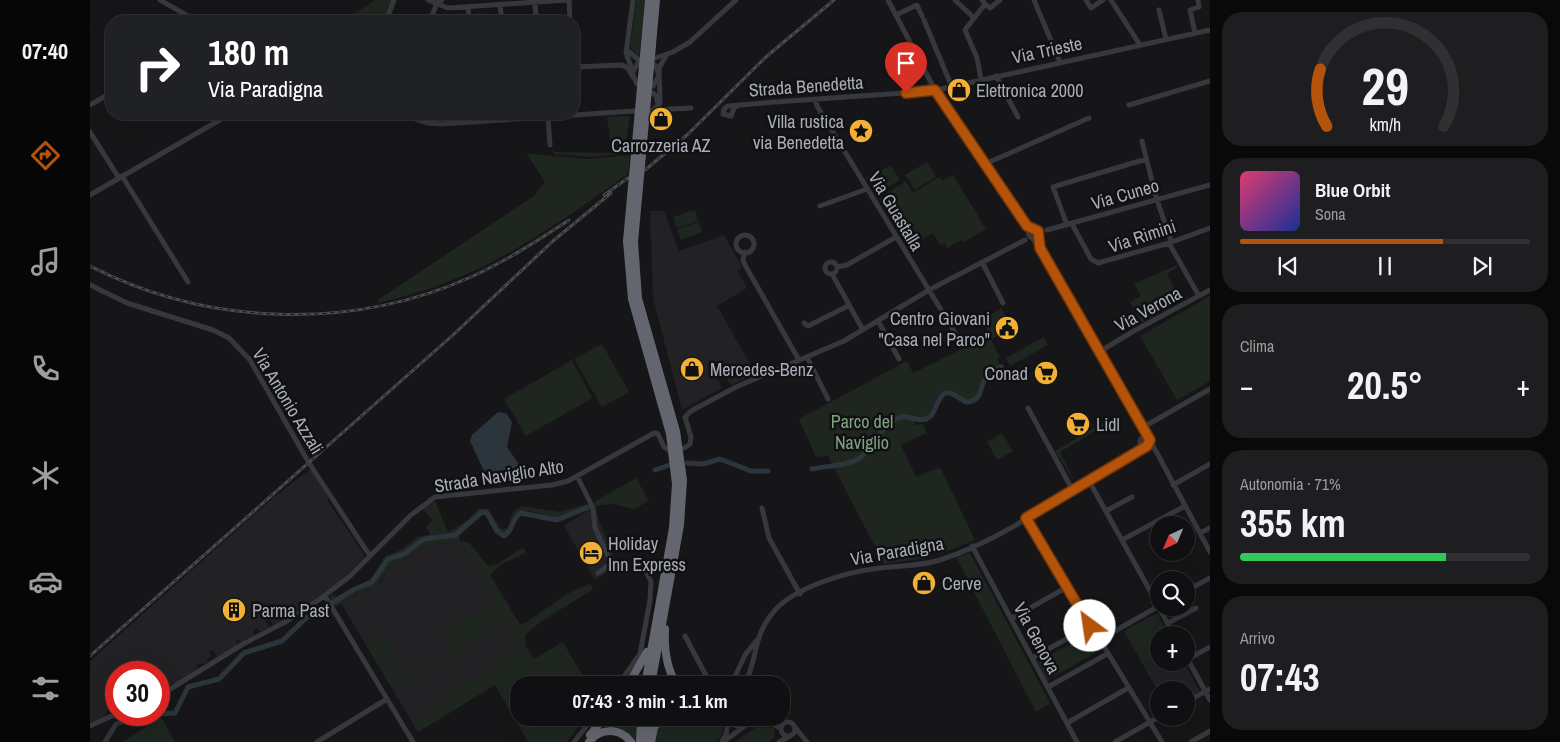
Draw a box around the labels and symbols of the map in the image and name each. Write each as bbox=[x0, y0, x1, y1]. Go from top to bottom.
street label: Via Trieste bbox=[1010, 30, 1084, 70]
pin bbox=[885, 42, 927, 93]
street label: Strada Benedetta bbox=[748, 70, 864, 102]
shop icon: Elettronica 2000 bbox=[946, 77, 972, 103]
place label: Elettronica 2000 bbox=[976, 78, 1084, 103]
shop icon: Carrozzeria AZ bbox=[648, 106, 674, 132]
place label: Villa rustica via Benedetta bbox=[753, 109, 844, 155]
place icon: Villa rustica via Benedetta bbox=[848, 118, 874, 144]
place label: Carrozzeria AZ bbox=[611, 133, 711, 158]
street label: Via Guastalla bbox=[863, 167, 929, 255]
street label: Via Cuneo bbox=[1088, 172, 1162, 216]
street label: Via Rimini bbox=[1105, 213, 1179, 259]
street label: Via Verona bbox=[1110, 280, 1186, 338]
place label: Centro Giovani "Casa nel Parco" bbox=[879, 306, 990, 352]
public building icon: Centro Giovani "Casa nel Parco" bbox=[994, 315, 1020, 341]
street label: Via Antonio Azzali bbox=[246, 343, 330, 459]
shop icon: Mercedes-Benz bbox=[679, 356, 705, 382]
place label: Mercedes-Benz bbox=[710, 357, 813, 382]
supermarket icon: Conad bbox=[1033, 360, 1059, 386]
place label: Conad bbox=[985, 361, 1028, 386]
park label: Parco del Naviglio bbox=[831, 409, 893, 455]
supermarket icon: Lidl bbox=[1065, 411, 1091, 437]
place label: Lidl bbox=[1096, 412, 1120, 437]
street label: Strada Naviglio Alto bbox=[433, 453, 565, 499]
north arrow bbox=[1150, 516, 1195, 561]
place label: Holiday Inn Express bbox=[608, 531, 686, 577]
street label: Via Paradigna bbox=[848, 531, 946, 571]
hotel icon: Holiday Inn Express bbox=[578, 540, 604, 566]
shop icon: Cerve bbox=[911, 570, 937, 596]
place label: Cerve bbox=[942, 571, 981, 596]
building icon: Parma Past bbox=[221, 597, 247, 623]
place label: Parma Past bbox=[252, 598, 329, 623]
street label: Via Genova bbox=[1008, 598, 1066, 678]
position arrow bbox=[1063, 599, 1115, 651]
speed limit sign: 30 bbox=[105, 661, 170, 726]

